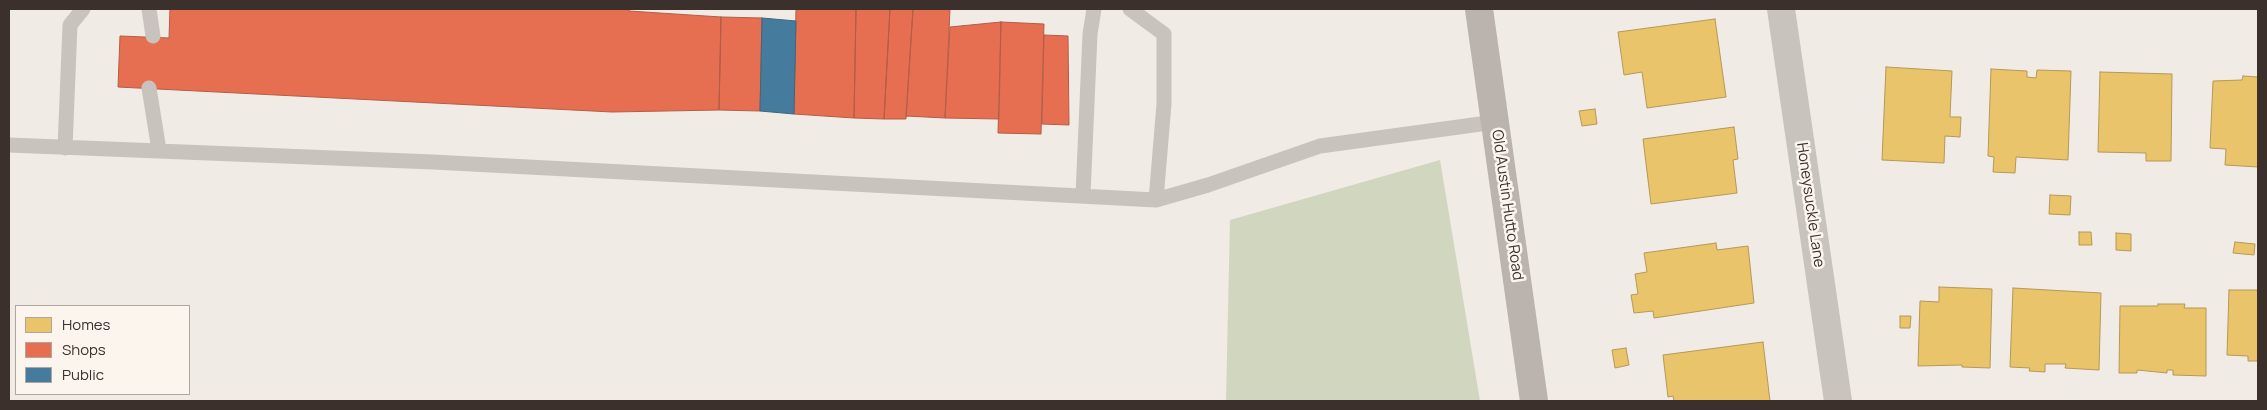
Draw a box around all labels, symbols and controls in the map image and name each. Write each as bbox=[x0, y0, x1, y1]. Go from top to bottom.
street label: Old Austin Hutto Road bbox=[1488, 129, 1526, 281]
street label: Honeysuckle Lane bbox=[1792, 141, 1828, 269]
legend bbox=[15, 305, 190, 395]
text: Homes bbox=[62, 314, 110, 335]
text: Shops bbox=[62, 339, 106, 360]
text: Public bbox=[62, 364, 104, 385]

